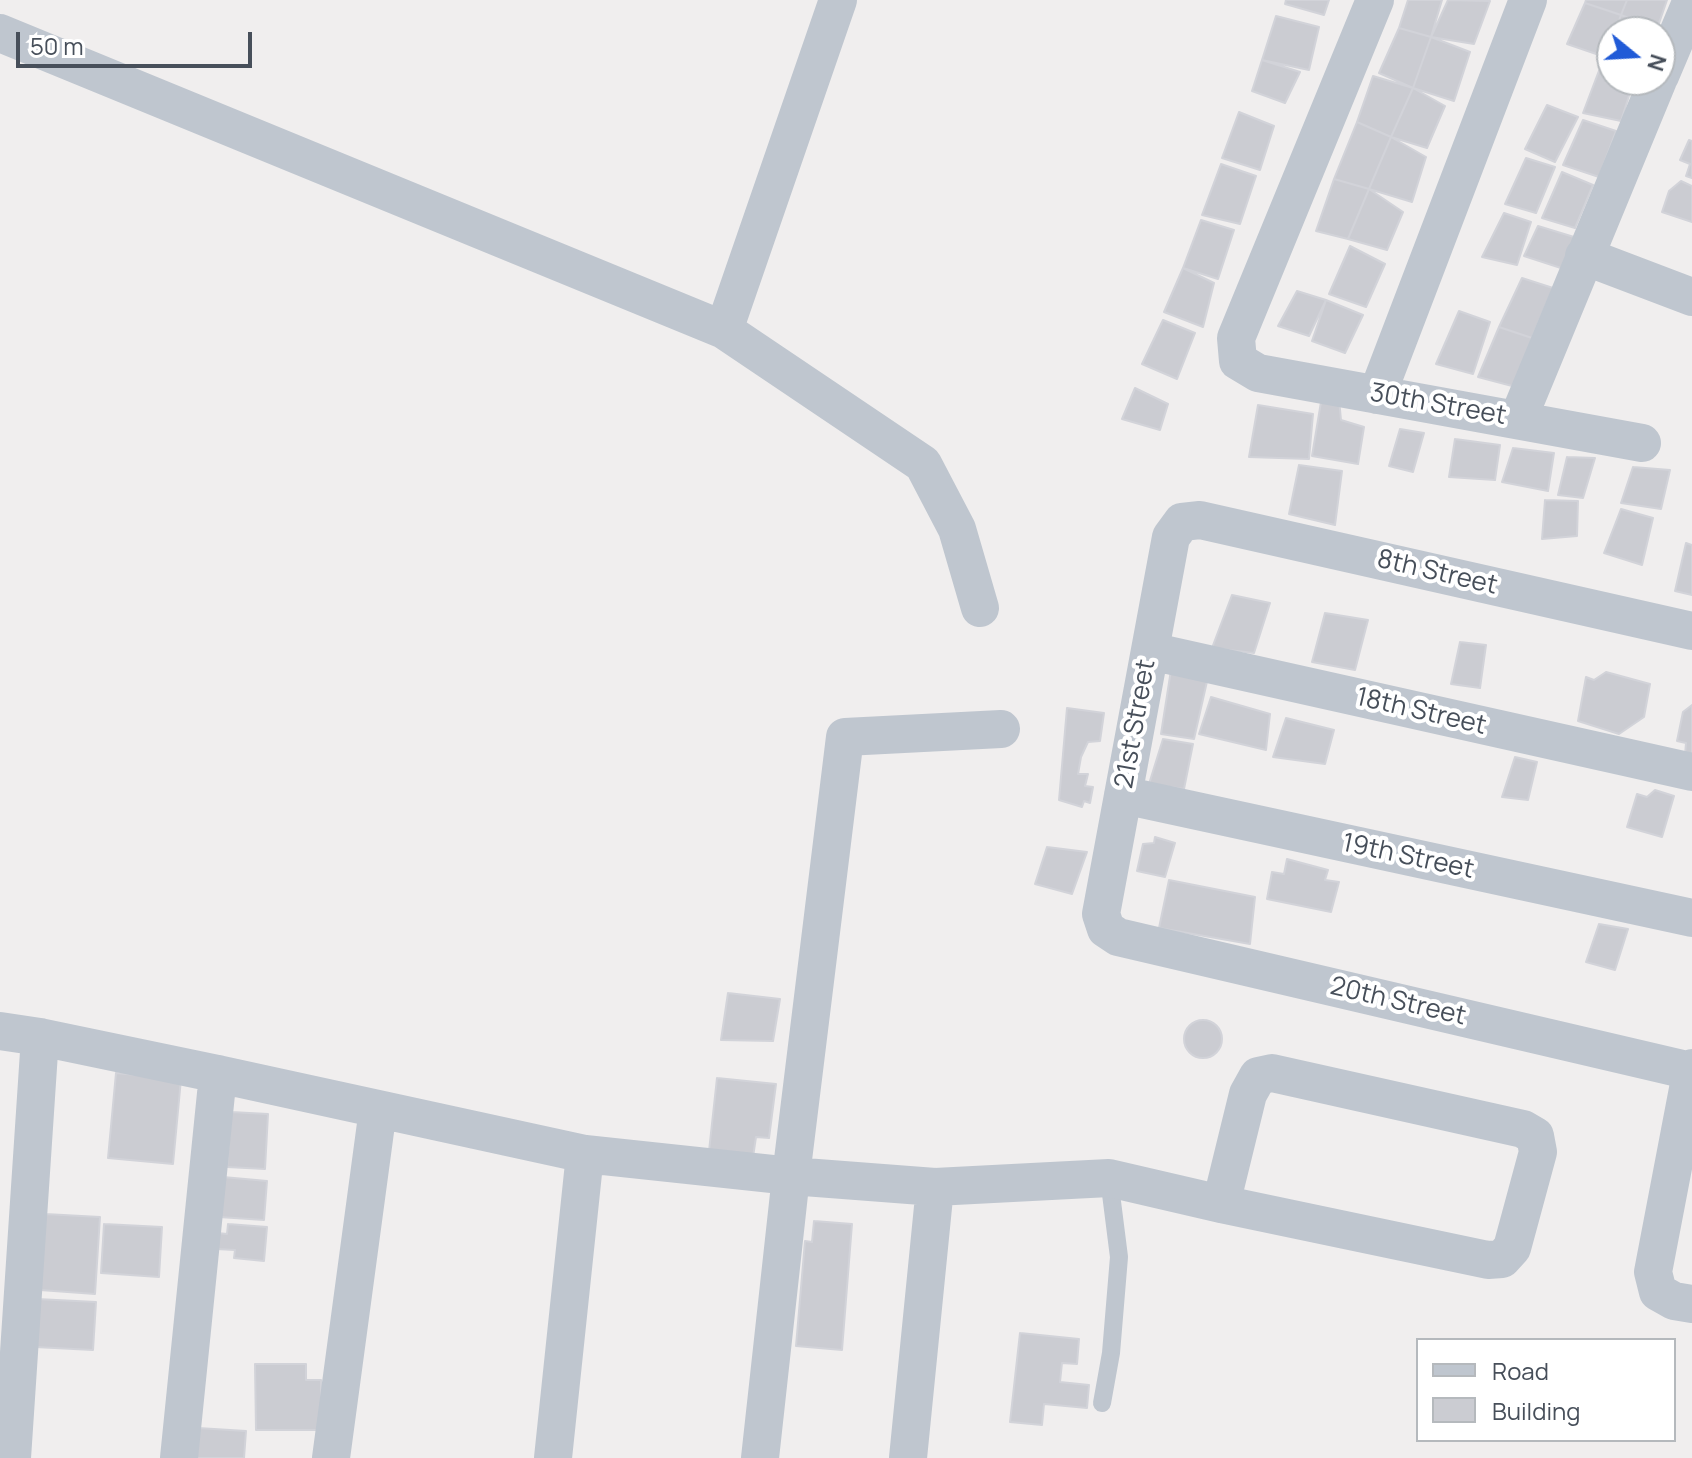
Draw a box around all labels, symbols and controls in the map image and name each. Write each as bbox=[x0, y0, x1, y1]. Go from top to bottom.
scale bar bbox=[20, 16, 256, 66]
north arrow bbox=[1596, 16, 1676, 96]
text: 50 m bbox=[30, 29, 84, 62]
text: N bbox=[1640, 51, 1674, 75]
street label: 30th Street bbox=[1368, 378, 1508, 432]
street label: 8th Street bbox=[1374, 544, 1500, 602]
street label: 21st Street bbox=[1109, 657, 1163, 791]
street label: 18th Street bbox=[1353, 682, 1489, 742]
street label: 19th Street bbox=[1339, 828, 1477, 886]
street label: 20th Street bbox=[1327, 971, 1469, 1033]
legend bbox=[1416, 1338, 1676, 1442]
text: Road bbox=[1492, 1354, 1549, 1387]
text: Building bbox=[1492, 1394, 1580, 1427]

